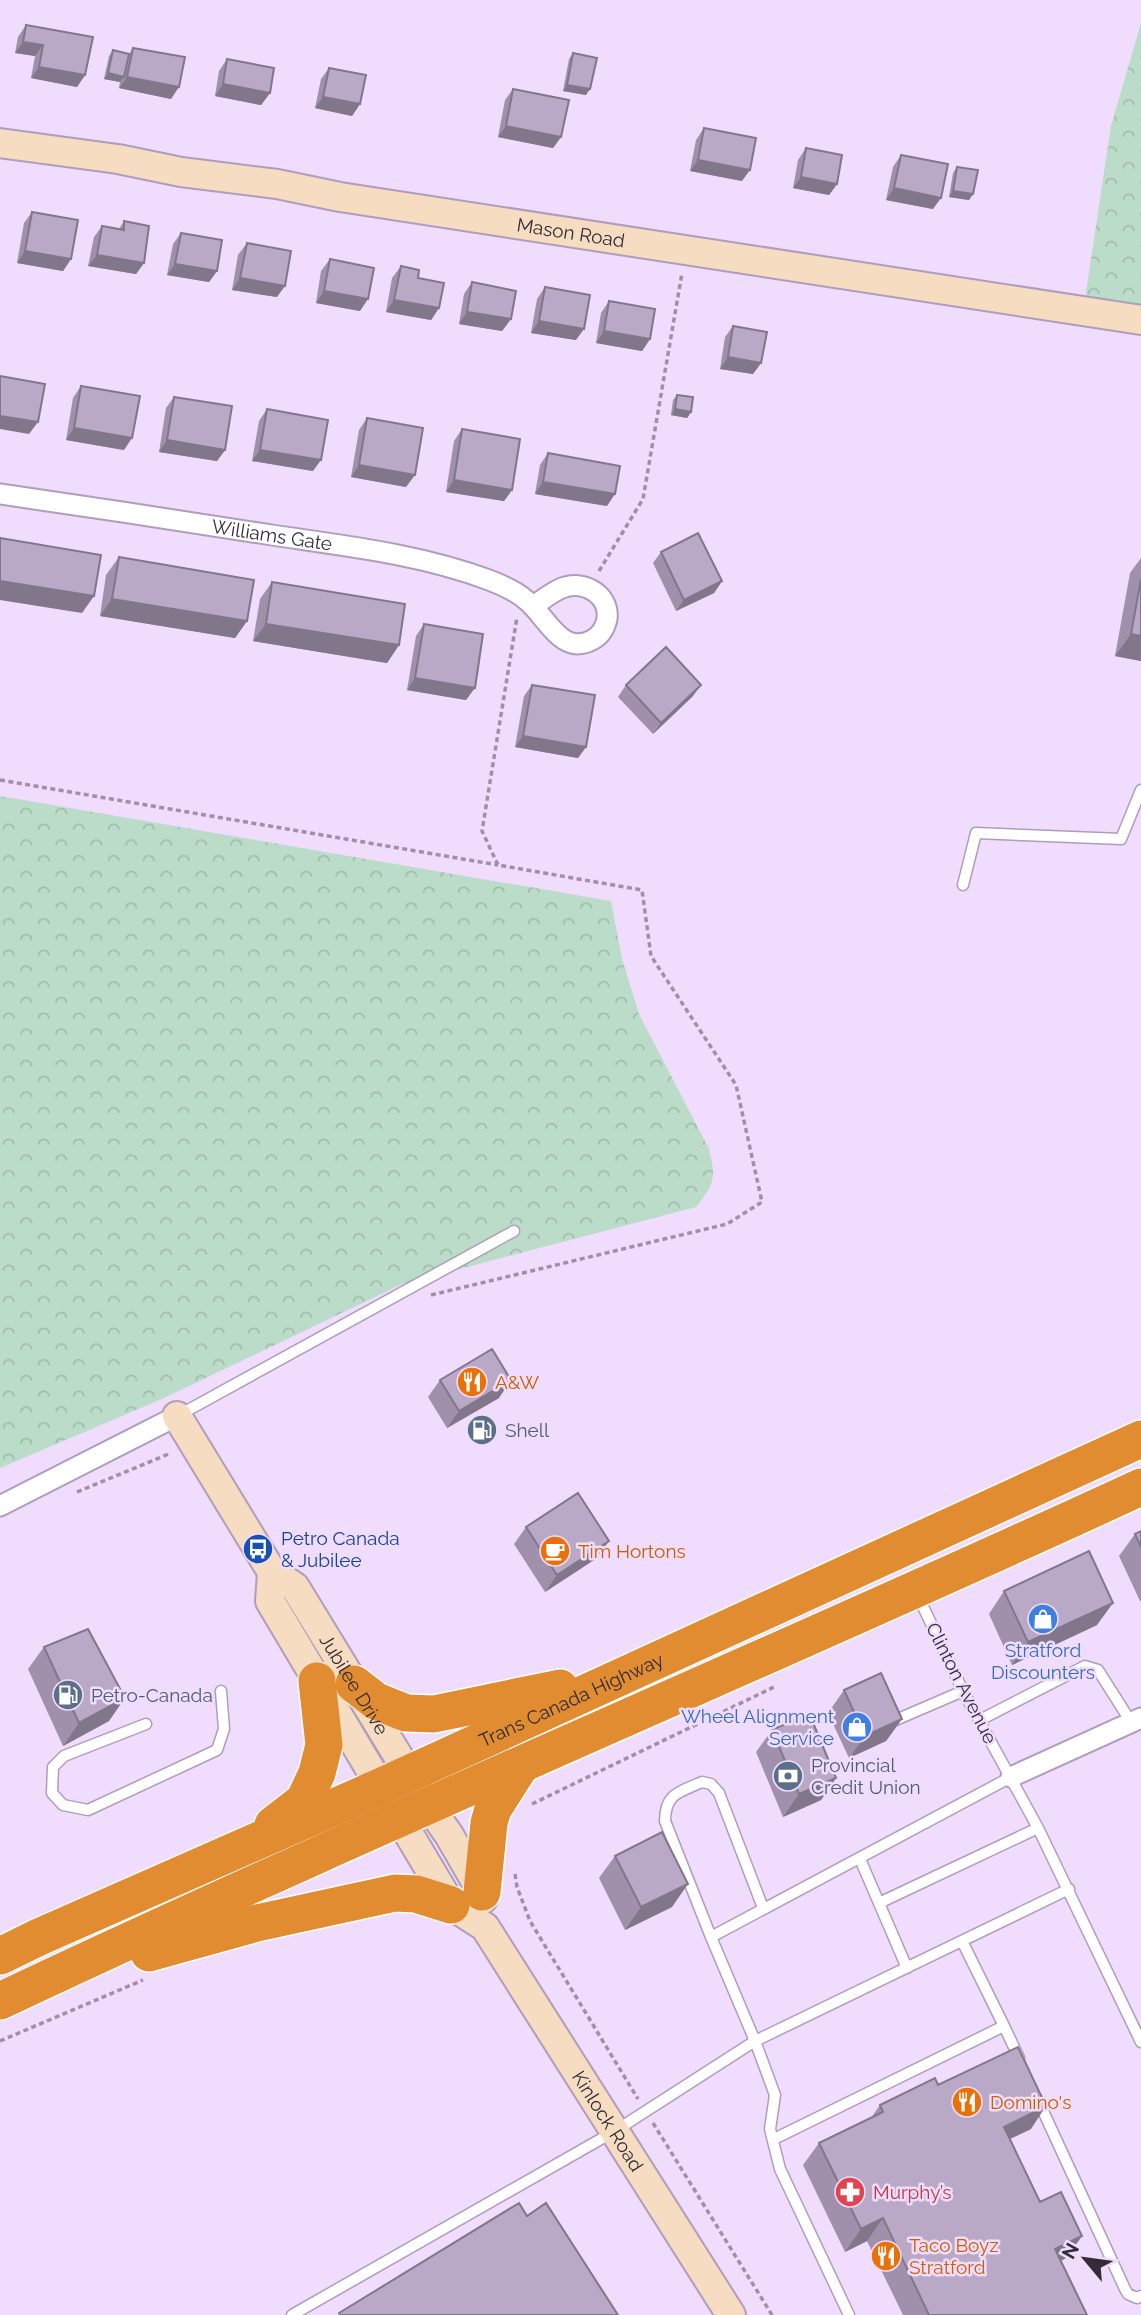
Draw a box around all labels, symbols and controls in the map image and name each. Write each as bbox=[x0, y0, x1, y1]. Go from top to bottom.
street label: Mason Road bbox=[515, 213, 626, 252]
street label: Williams Gate bbox=[210, 515, 334, 555]
restaurant icon: A&W bbox=[455, 1365, 489, 1399]
place label: A&W bbox=[495, 1371, 539, 1393]
fuel station icon: Shell bbox=[465, 1413, 499, 1447]
place label: Shell bbox=[505, 1419, 550, 1441]
place label: Petro Canada & Jubilee bbox=[281, 1527, 400, 1571]
bus stop icon: Petro Canada & Jubilee bbox=[241, 1532, 275, 1566]
cafe icon: Tim Hortons bbox=[538, 1534, 572, 1568]
place label: Tim Hortons bbox=[578, 1540, 686, 1562]
shop icon: Stratford Discounters bbox=[1026, 1602, 1060, 1636]
street label: Clinton Avenue bbox=[922, 1619, 1002, 1747]
street label: Jubilee Drive bbox=[315, 1630, 393, 1739]
place label: Stratford Discounters bbox=[991, 1639, 1095, 1683]
street label: Trans Canada Highway bbox=[475, 1648, 667, 1751]
fuel station icon: Petro-Canada bbox=[51, 1678, 85, 1712]
place label: Petro-Canada bbox=[91, 1684, 213, 1706]
place label: Wheel Alignment Service bbox=[681, 1705, 835, 1749]
shop icon: Wheel Alignment Service bbox=[840, 1710, 874, 1744]
place label: Provincial Credit Union bbox=[811, 1754, 921, 1798]
bank icon: Provincial Credit Union bbox=[771, 1759, 805, 1793]
street label: Kinlock Road bbox=[568, 2067, 648, 2175]
restaurant icon: Domino's bbox=[950, 2085, 984, 2119]
place label: Domino's bbox=[990, 2091, 1071, 2113]
pharmacy icon: Murphy’s bbox=[833, 2175, 867, 2209]
place label: Murphy’s bbox=[873, 2181, 951, 2203]
north arrow bbox=[1050, 2224, 1120, 2294]
place label: Taco Boyz Stratford bbox=[909, 2234, 999, 2278]
restaurant icon: Taco Boyz Stratford bbox=[869, 2239, 903, 2273]
text: N bbox=[1057, 2239, 1083, 2262]

